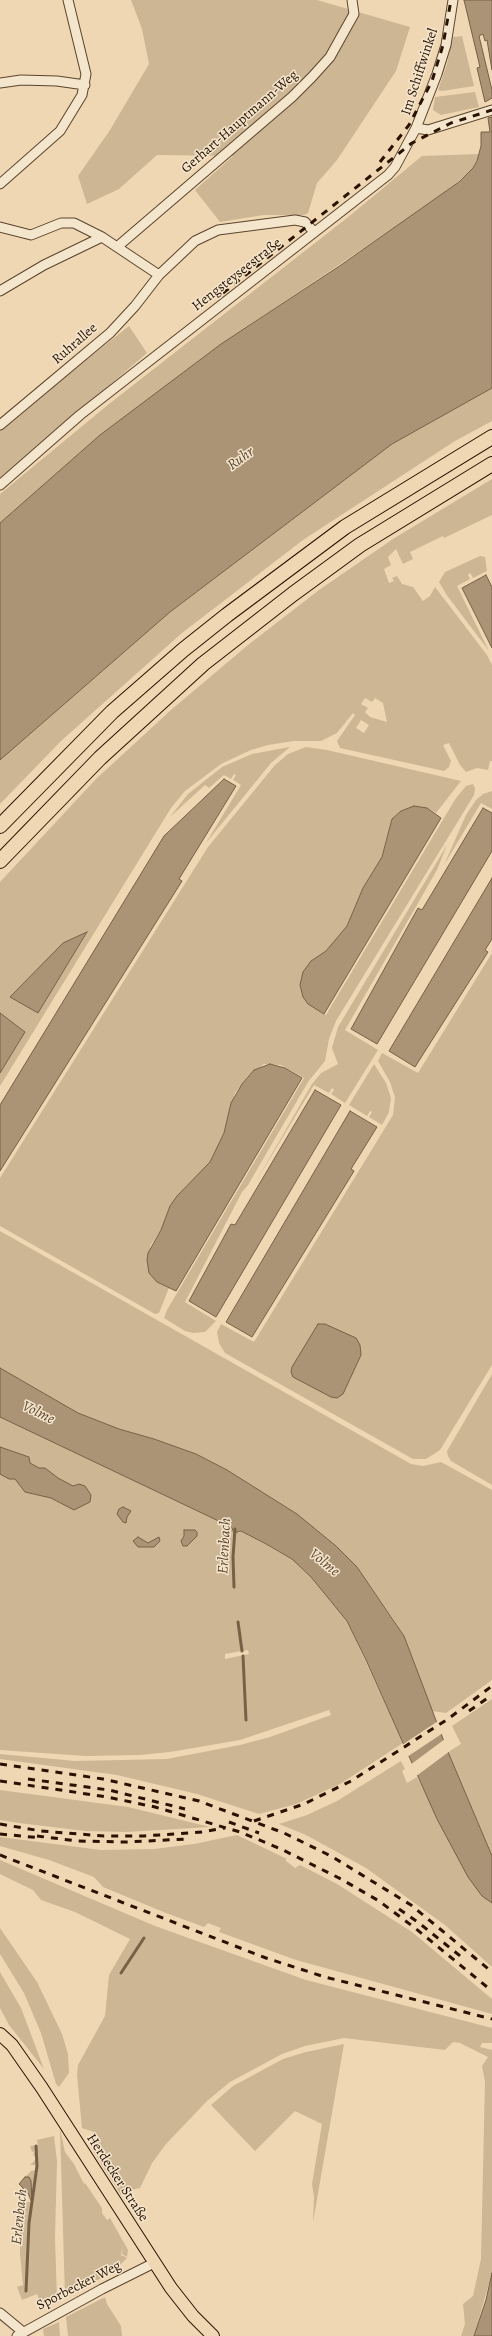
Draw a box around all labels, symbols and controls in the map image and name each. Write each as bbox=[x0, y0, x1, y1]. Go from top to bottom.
street label: Im Schiffwinkel bbox=[398, 26, 442, 118]
street label: Gerhart-Hauptmann-Weg bbox=[178, 67, 302, 177]
street label: Hengsteyseestraße bbox=[189, 235, 285, 315]
street label: Ruhrallee bbox=[49, 320, 101, 368]
water label: Ruhr bbox=[224, 443, 258, 475]
water label: Volme bbox=[19, 1397, 57, 1429]
water label: Erlenbach bbox=[215, 1518, 235, 1574]
water label: Volme bbox=[305, 1545, 343, 1581]
street label: Herdecker Straße bbox=[82, 2131, 152, 2225]
water label: Erlenbach bbox=[8, 2188, 32, 2246]
street label: Sporbecker Weg bbox=[34, 2257, 124, 2315]

